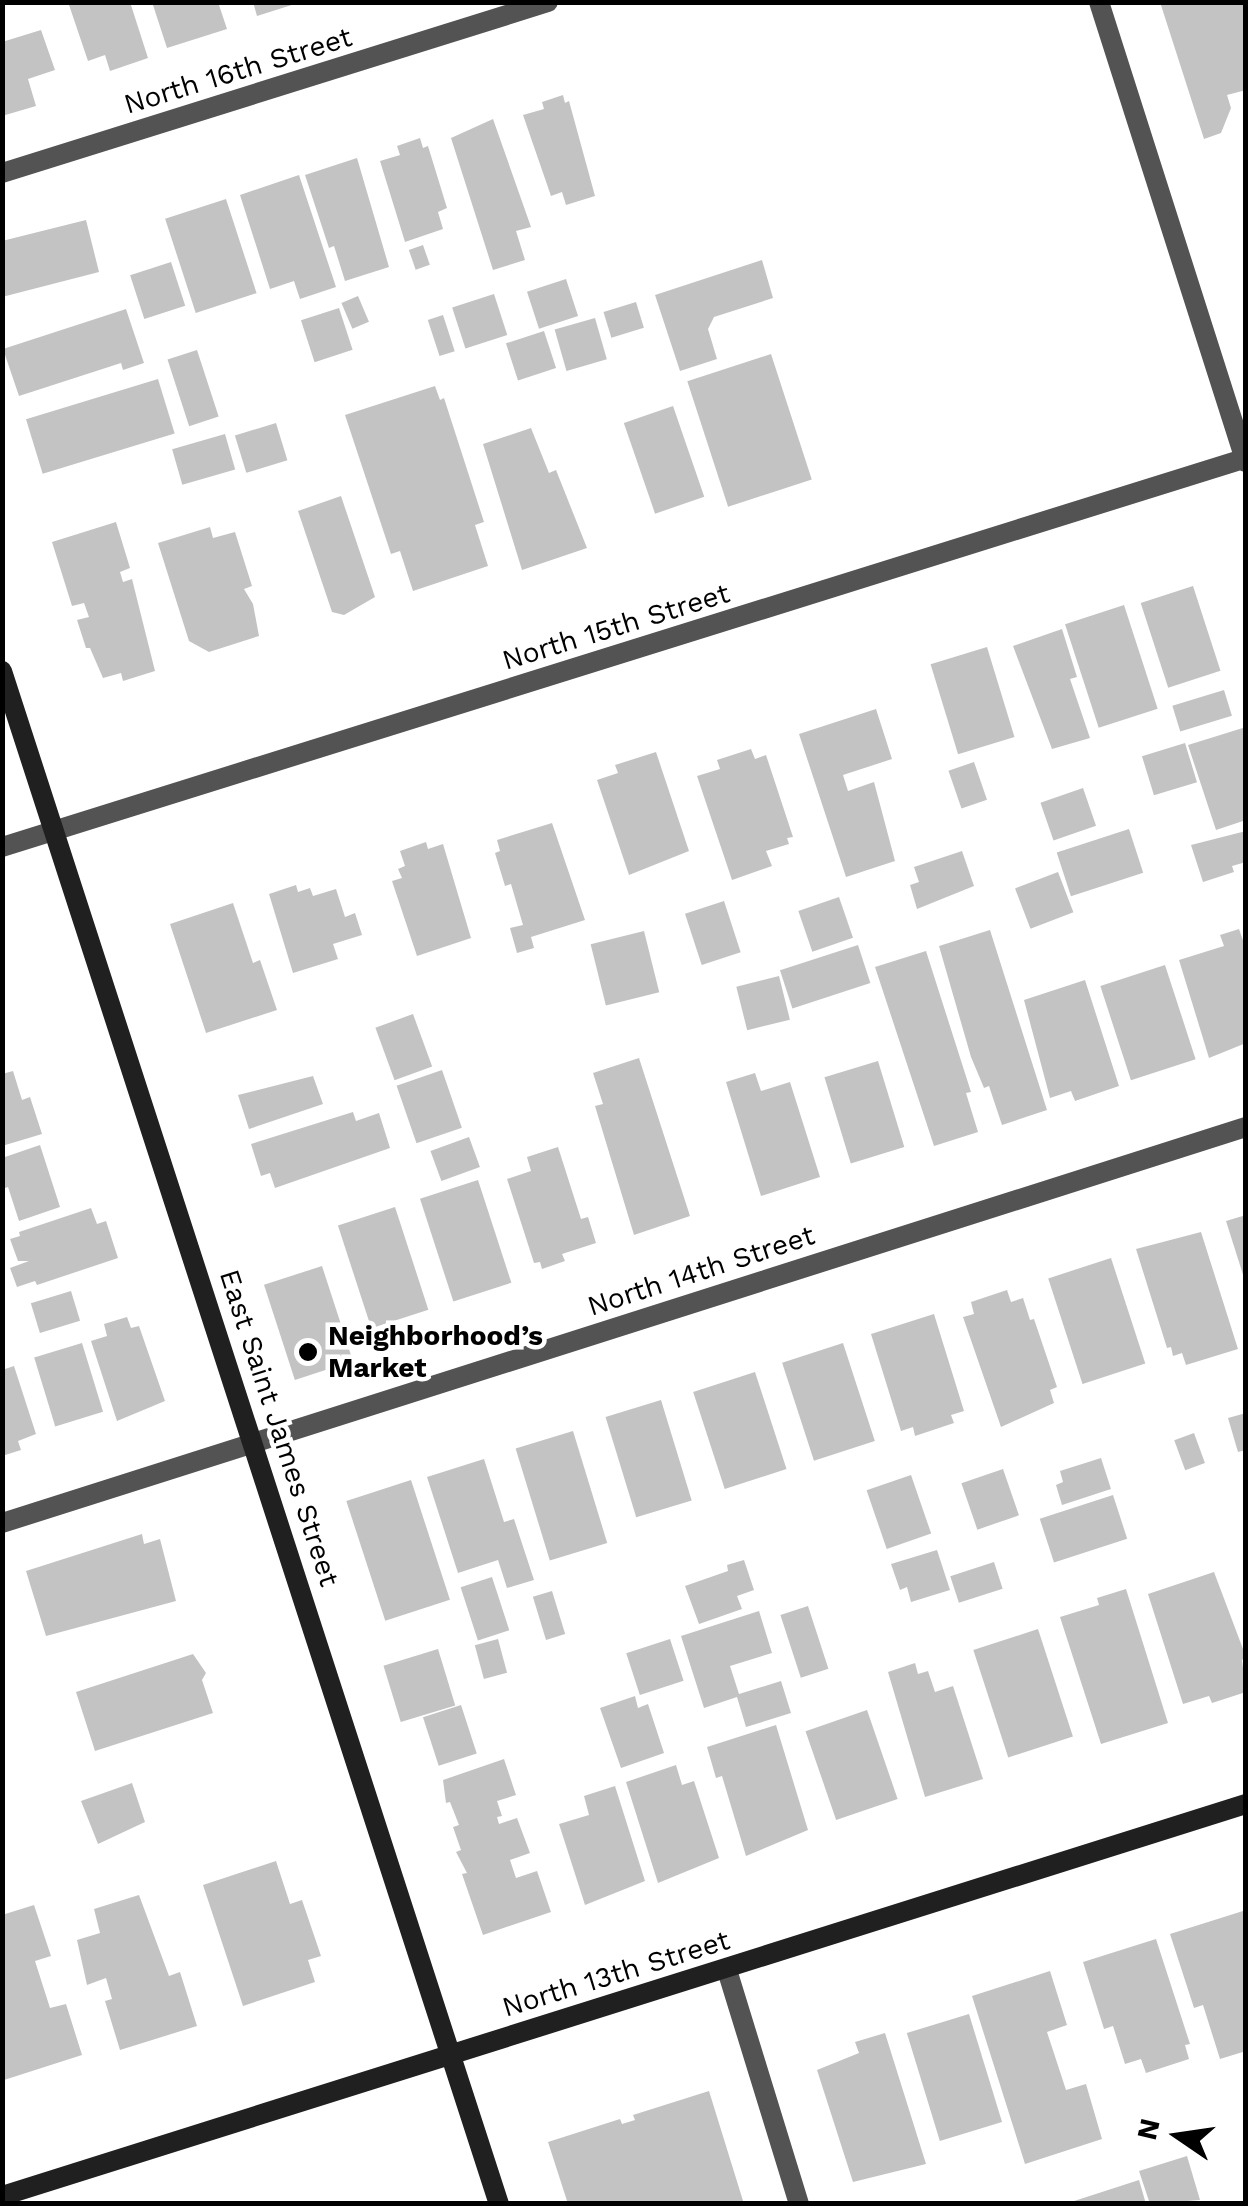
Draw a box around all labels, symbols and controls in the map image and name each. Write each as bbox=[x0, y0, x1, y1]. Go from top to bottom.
street label: North 16th Street bbox=[120, 20, 356, 122]
street label: North 15th Street bbox=[498, 576, 734, 678]
street label: North 14th Street bbox=[583, 1218, 819, 1324]
street label: East Saint James Street bbox=[212, 1265, 346, 1591]
place label: Neighborhood’s Market bbox=[328, 1319, 543, 1385]
marker: Neighborhood’s Market bbox=[297, 1341, 319, 1363]
street label: North 13th Street bbox=[498, 1923, 734, 2025]
north arrow bbox=[1128, 2086, 1228, 2186]
text: N bbox=[1130, 2115, 1167, 2143]

